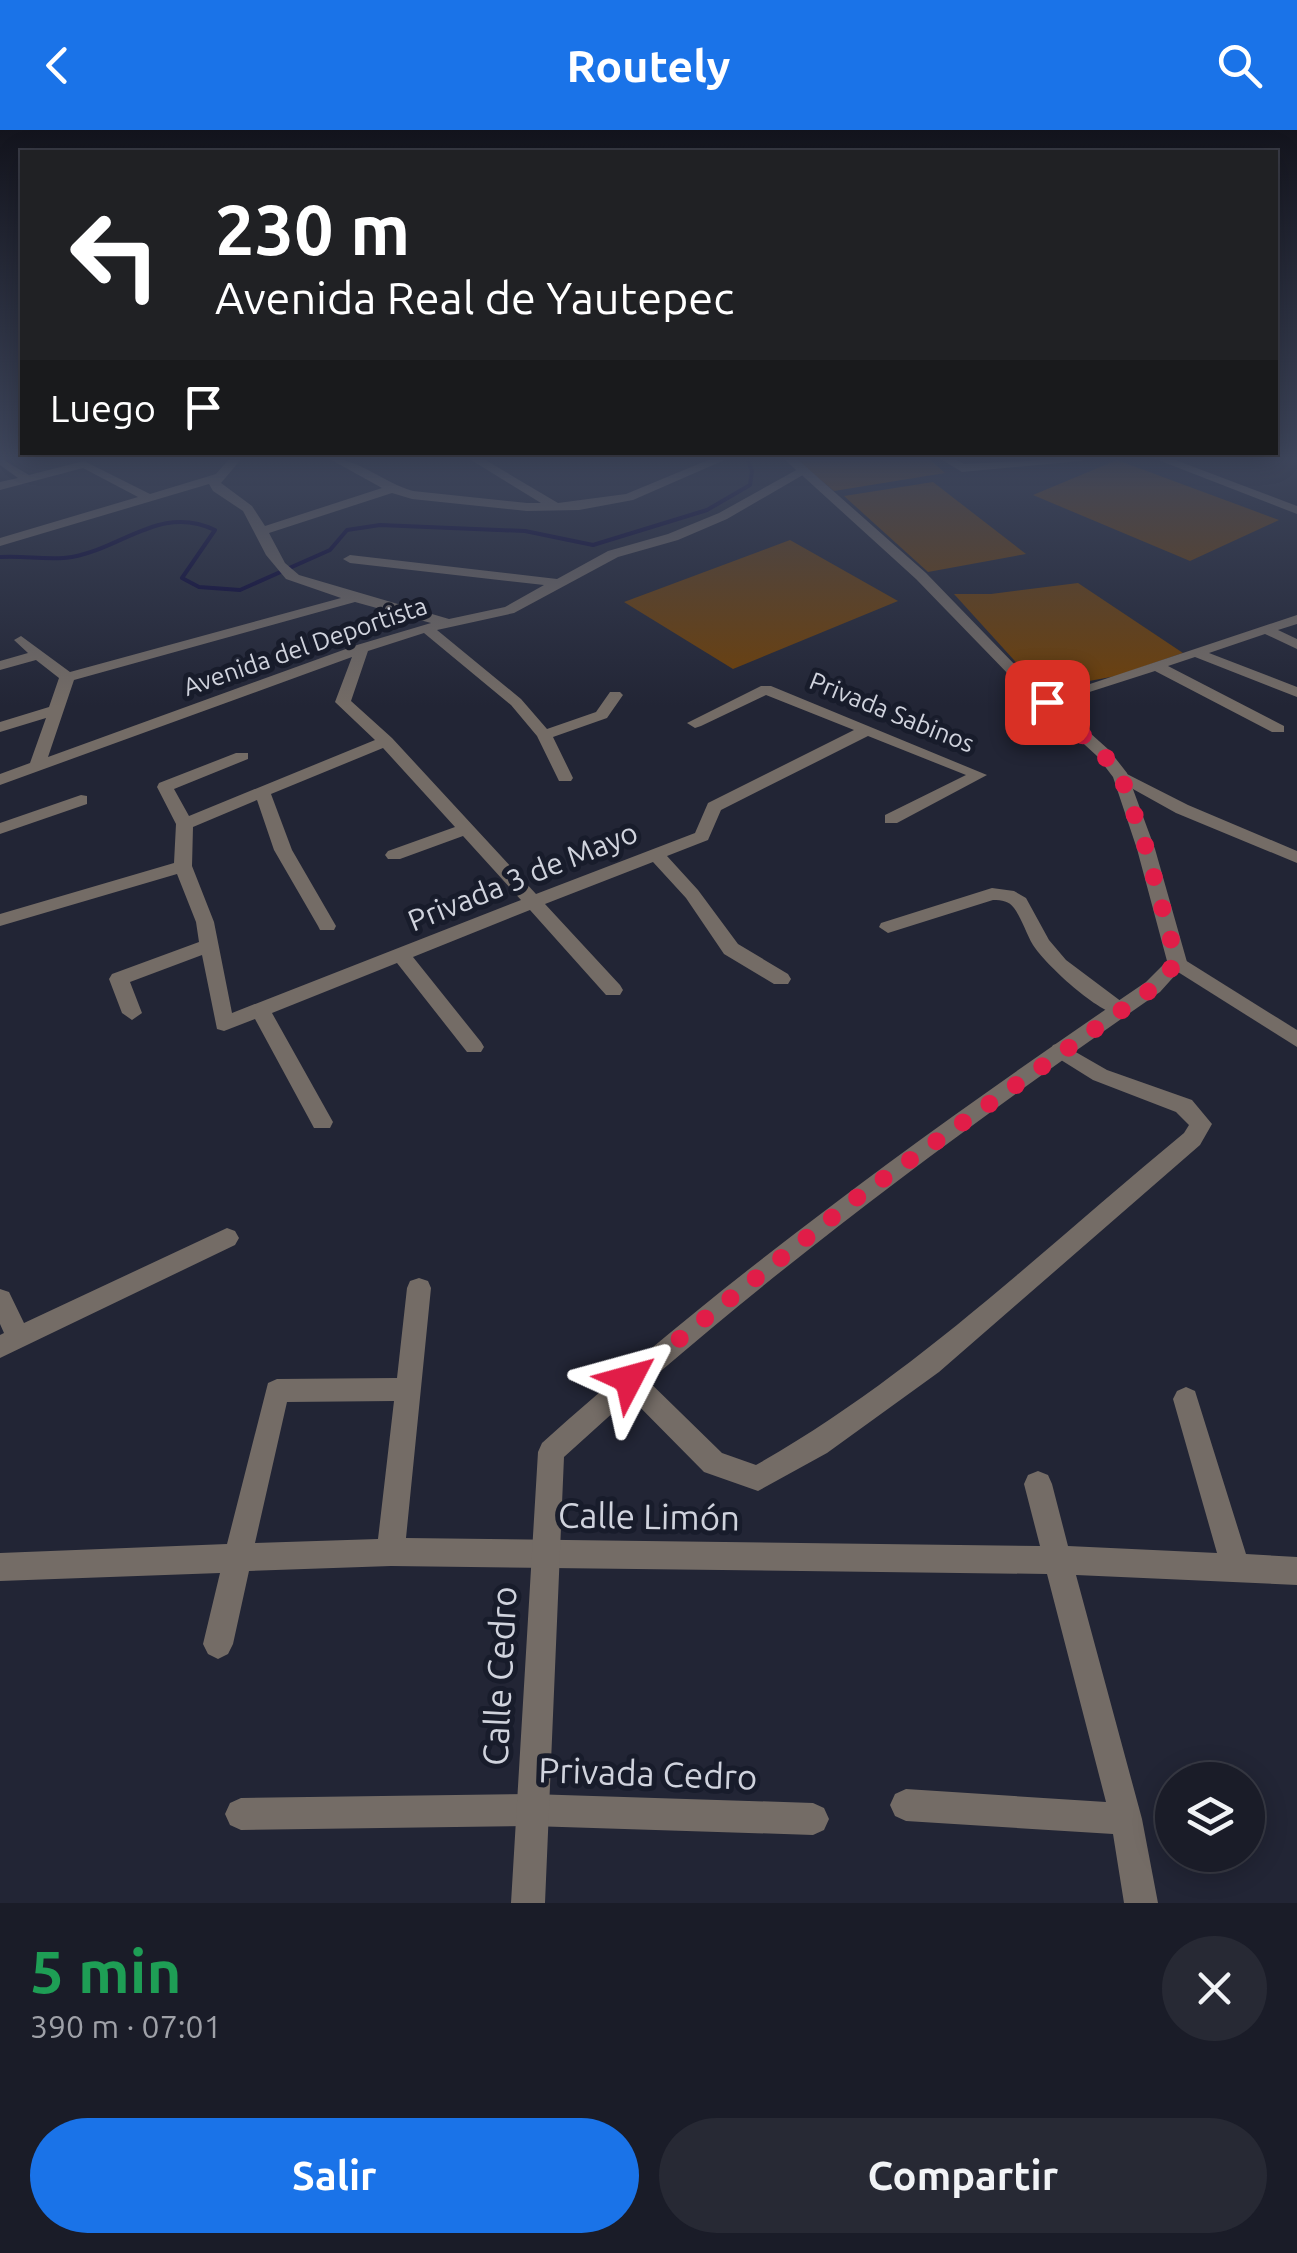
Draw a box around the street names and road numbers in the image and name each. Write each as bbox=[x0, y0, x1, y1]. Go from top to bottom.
street label: Avenida del Deportista bbox=[180, 591, 430, 701]
street label: Privada Sabinos bbox=[806, 666, 978, 758]
street label: Privada 3 de Mayo bbox=[403, 814, 642, 938]
street label: Calle Limón bbox=[558, 1494, 740, 1538]
street label: Calle Cedro bbox=[474, 1585, 524, 1767]
street label: Privada Cedro bbox=[538, 1749, 758, 1797]

